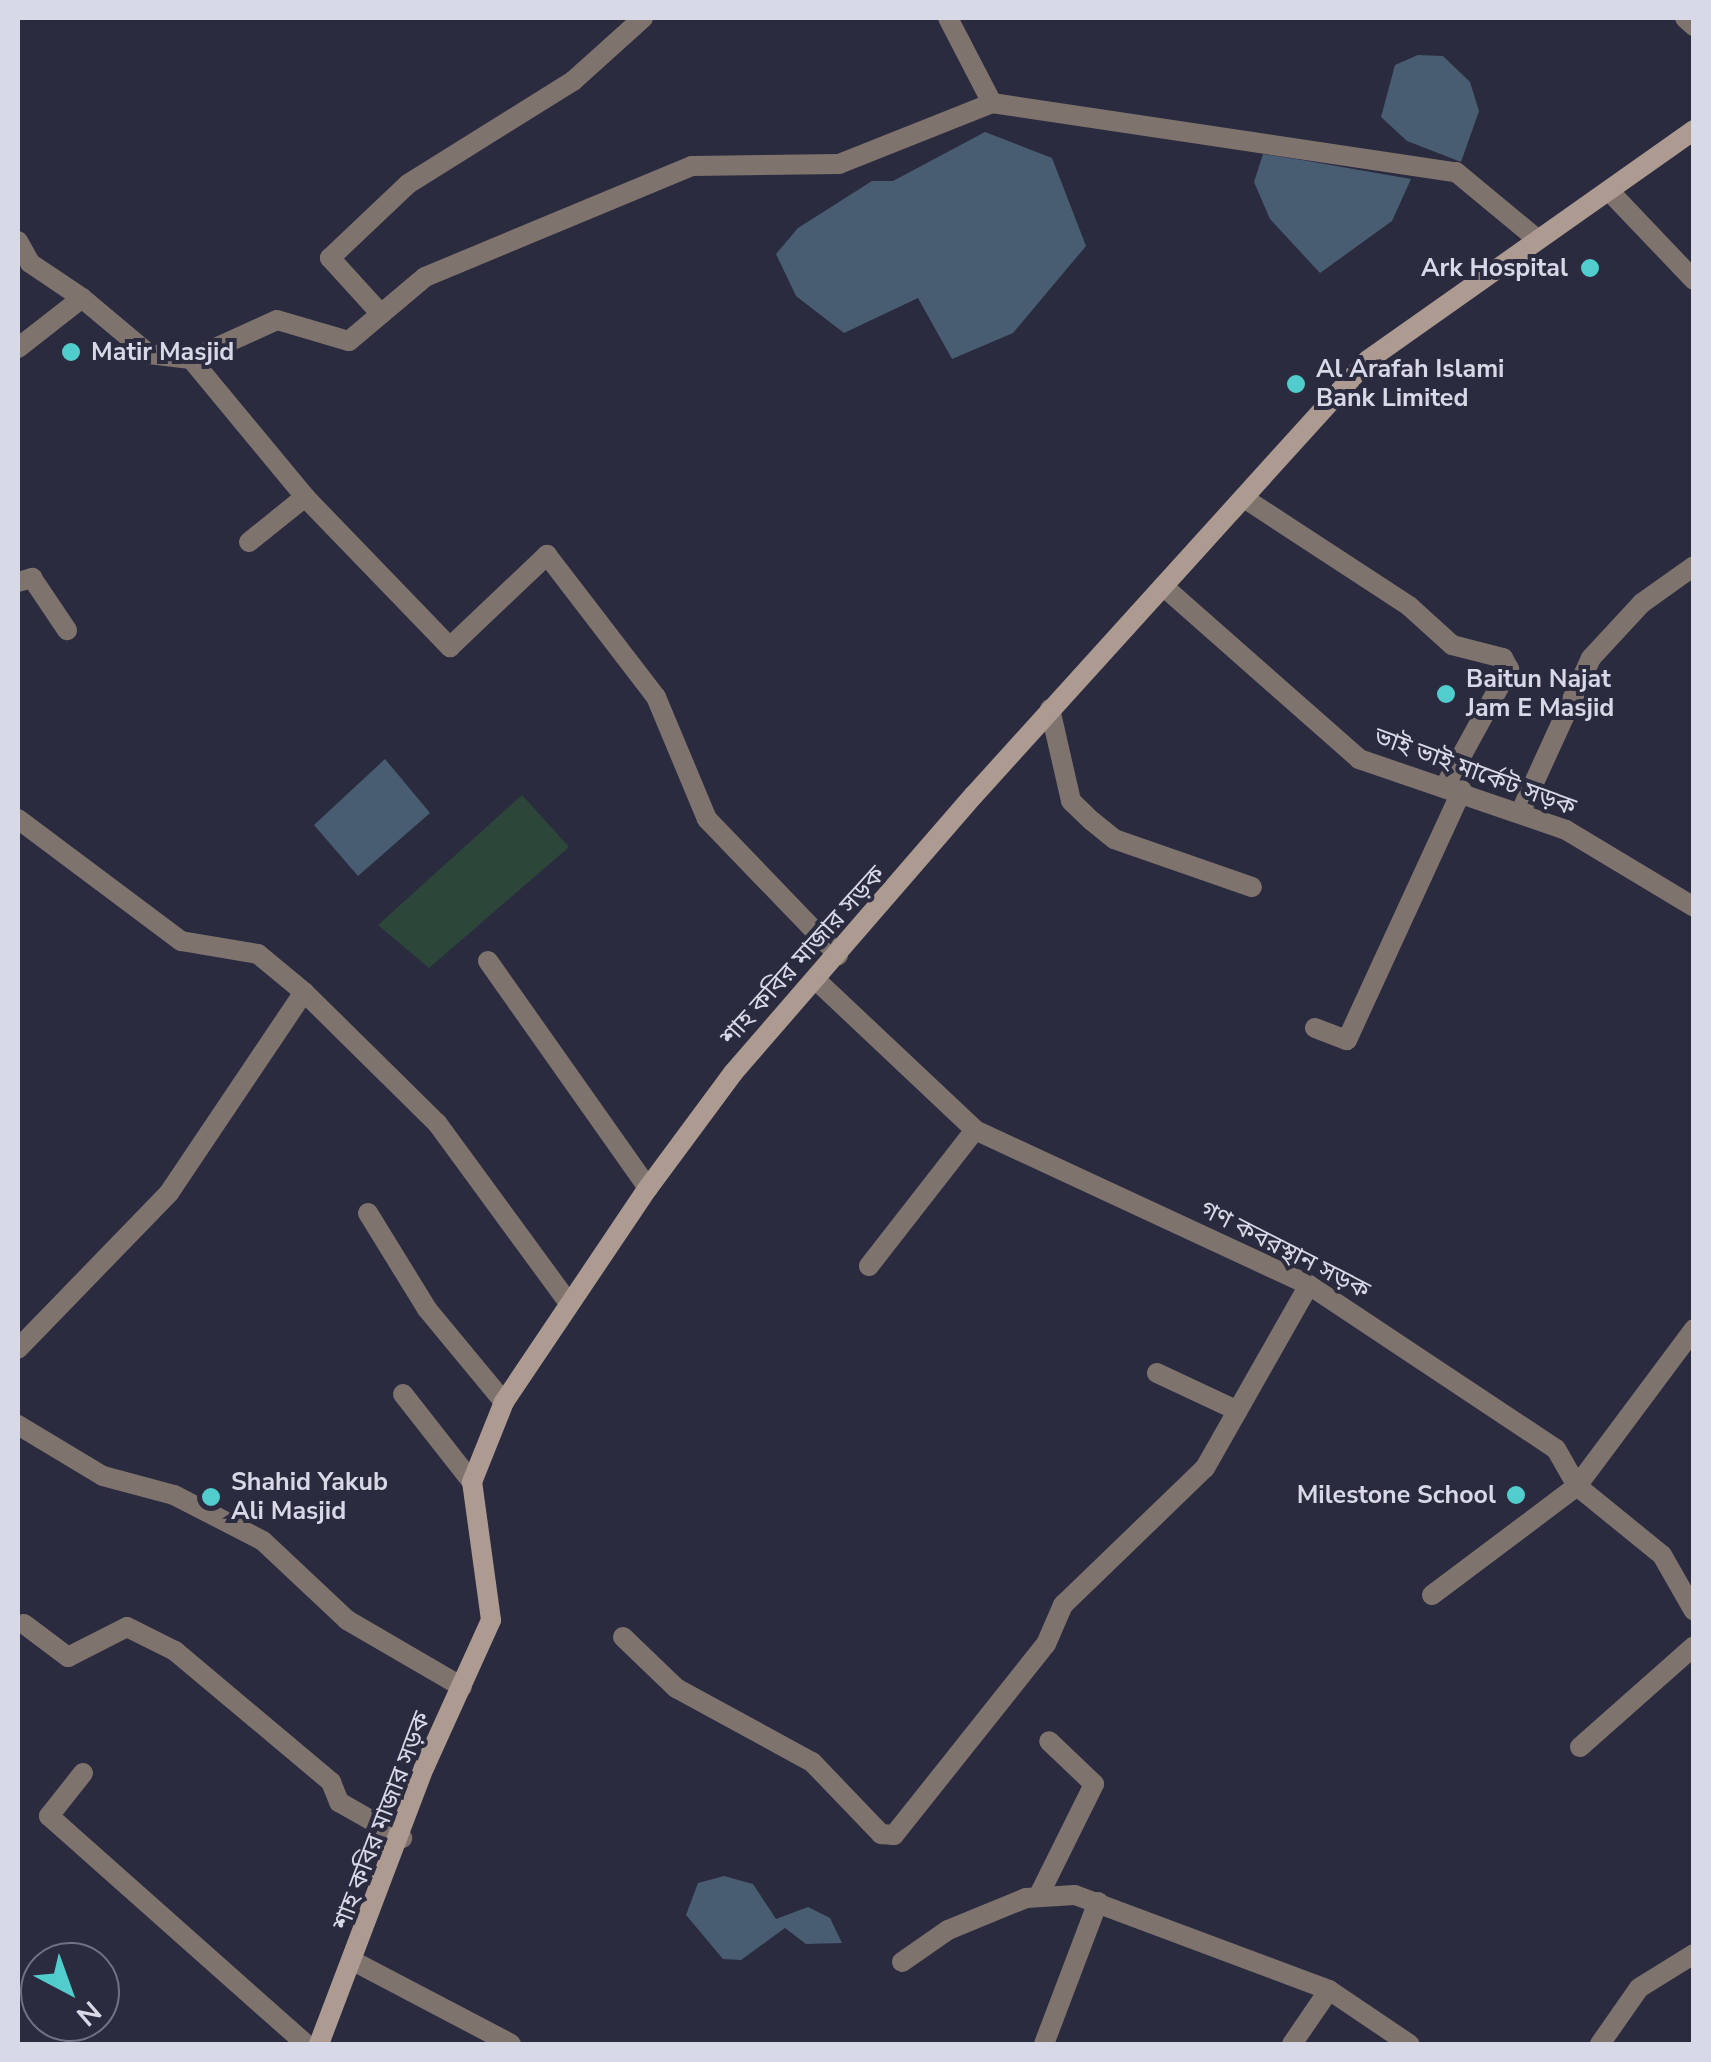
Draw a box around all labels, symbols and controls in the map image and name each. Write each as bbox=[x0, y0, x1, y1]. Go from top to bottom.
place label: Ark Hospital bbox=[1421, 253, 1568, 283]
marker: Ark Hospital bbox=[1577, 255, 1603, 281]
place label: Matir Masjid bbox=[91, 337, 234, 367]
marker: Matir Masjid bbox=[60, 341, 82, 363]
place label: Al Arafah Islami Bank Limited bbox=[1316, 355, 1504, 414]
marker: Al Arafah Islami Bank Limited bbox=[1285, 373, 1307, 395]
place label: Baitun Najat Jam E Masjid bbox=[1466, 665, 1614, 724]
marker: Baitun Najat Jam E Masjid bbox=[1435, 683, 1457, 705]
street label: ভাই ভাই মার্কেট সড়ক bbox=[1370, 722, 1580, 822]
street label: শাহ কবির মাজার সড়ক bbox=[714, 860, 892, 1052]
street label: গণ কবরস্থান সড়ক bbox=[1195, 1194, 1375, 1306]
place label: Shahid Yakub Ali Masjid bbox=[231, 1468, 388, 1527]
place label: Milestone School bbox=[1297, 1480, 1496, 1510]
marker: Milestone School bbox=[1505, 1484, 1527, 1506]
marker: Shahid Yakub Ali Masjid bbox=[200, 1486, 222, 1508]
street label: শাহ কবির মাজার সড়ক bbox=[327, 1708, 437, 1934]
north arrow bbox=[20, 1942, 120, 2042]
text: N bbox=[68, 1992, 109, 2034]

